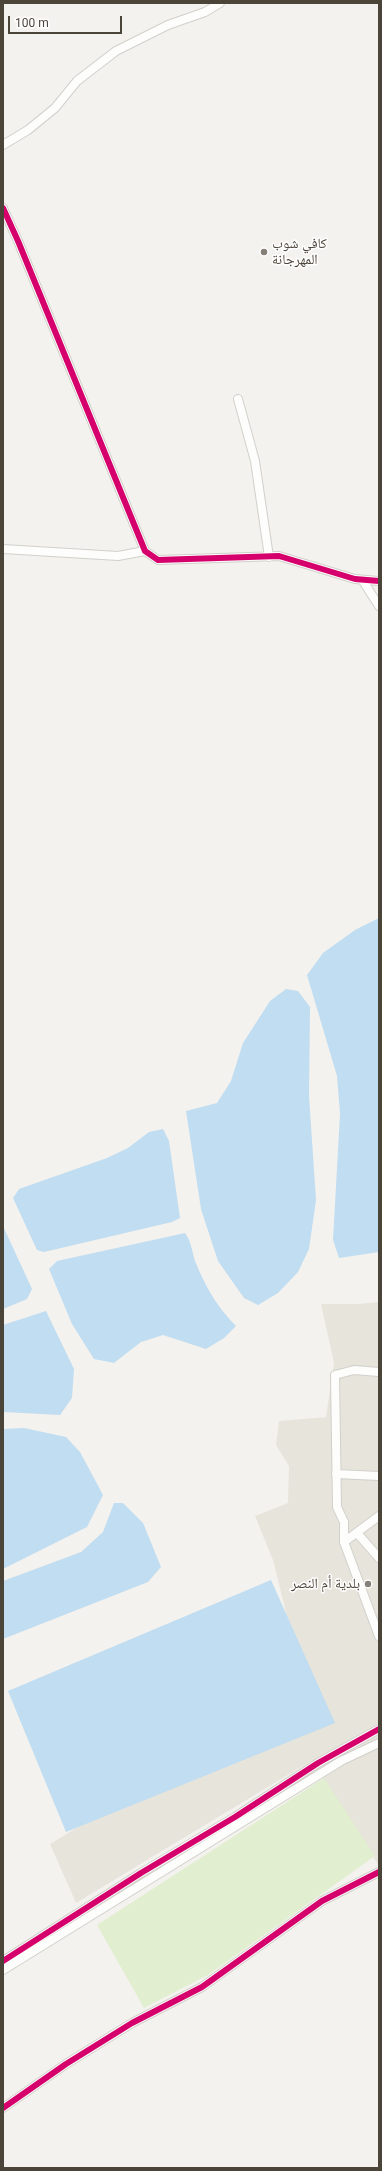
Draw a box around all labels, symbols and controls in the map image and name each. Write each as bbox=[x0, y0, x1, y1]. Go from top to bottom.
scale bar bbox=[10, 8, 124, 34]
text: 100 m bbox=[15, 16, 49, 30]
place label: كافي شوب المهرجانة bbox=[272, 236, 327, 268]
marker: كافي شوب المهرجانة bbox=[259, 247, 269, 257]
place label: بلدية أم النصر bbox=[291, 1576, 360, 1592]
marker: بلدية أم النصر bbox=[363, 1579, 373, 1589]

